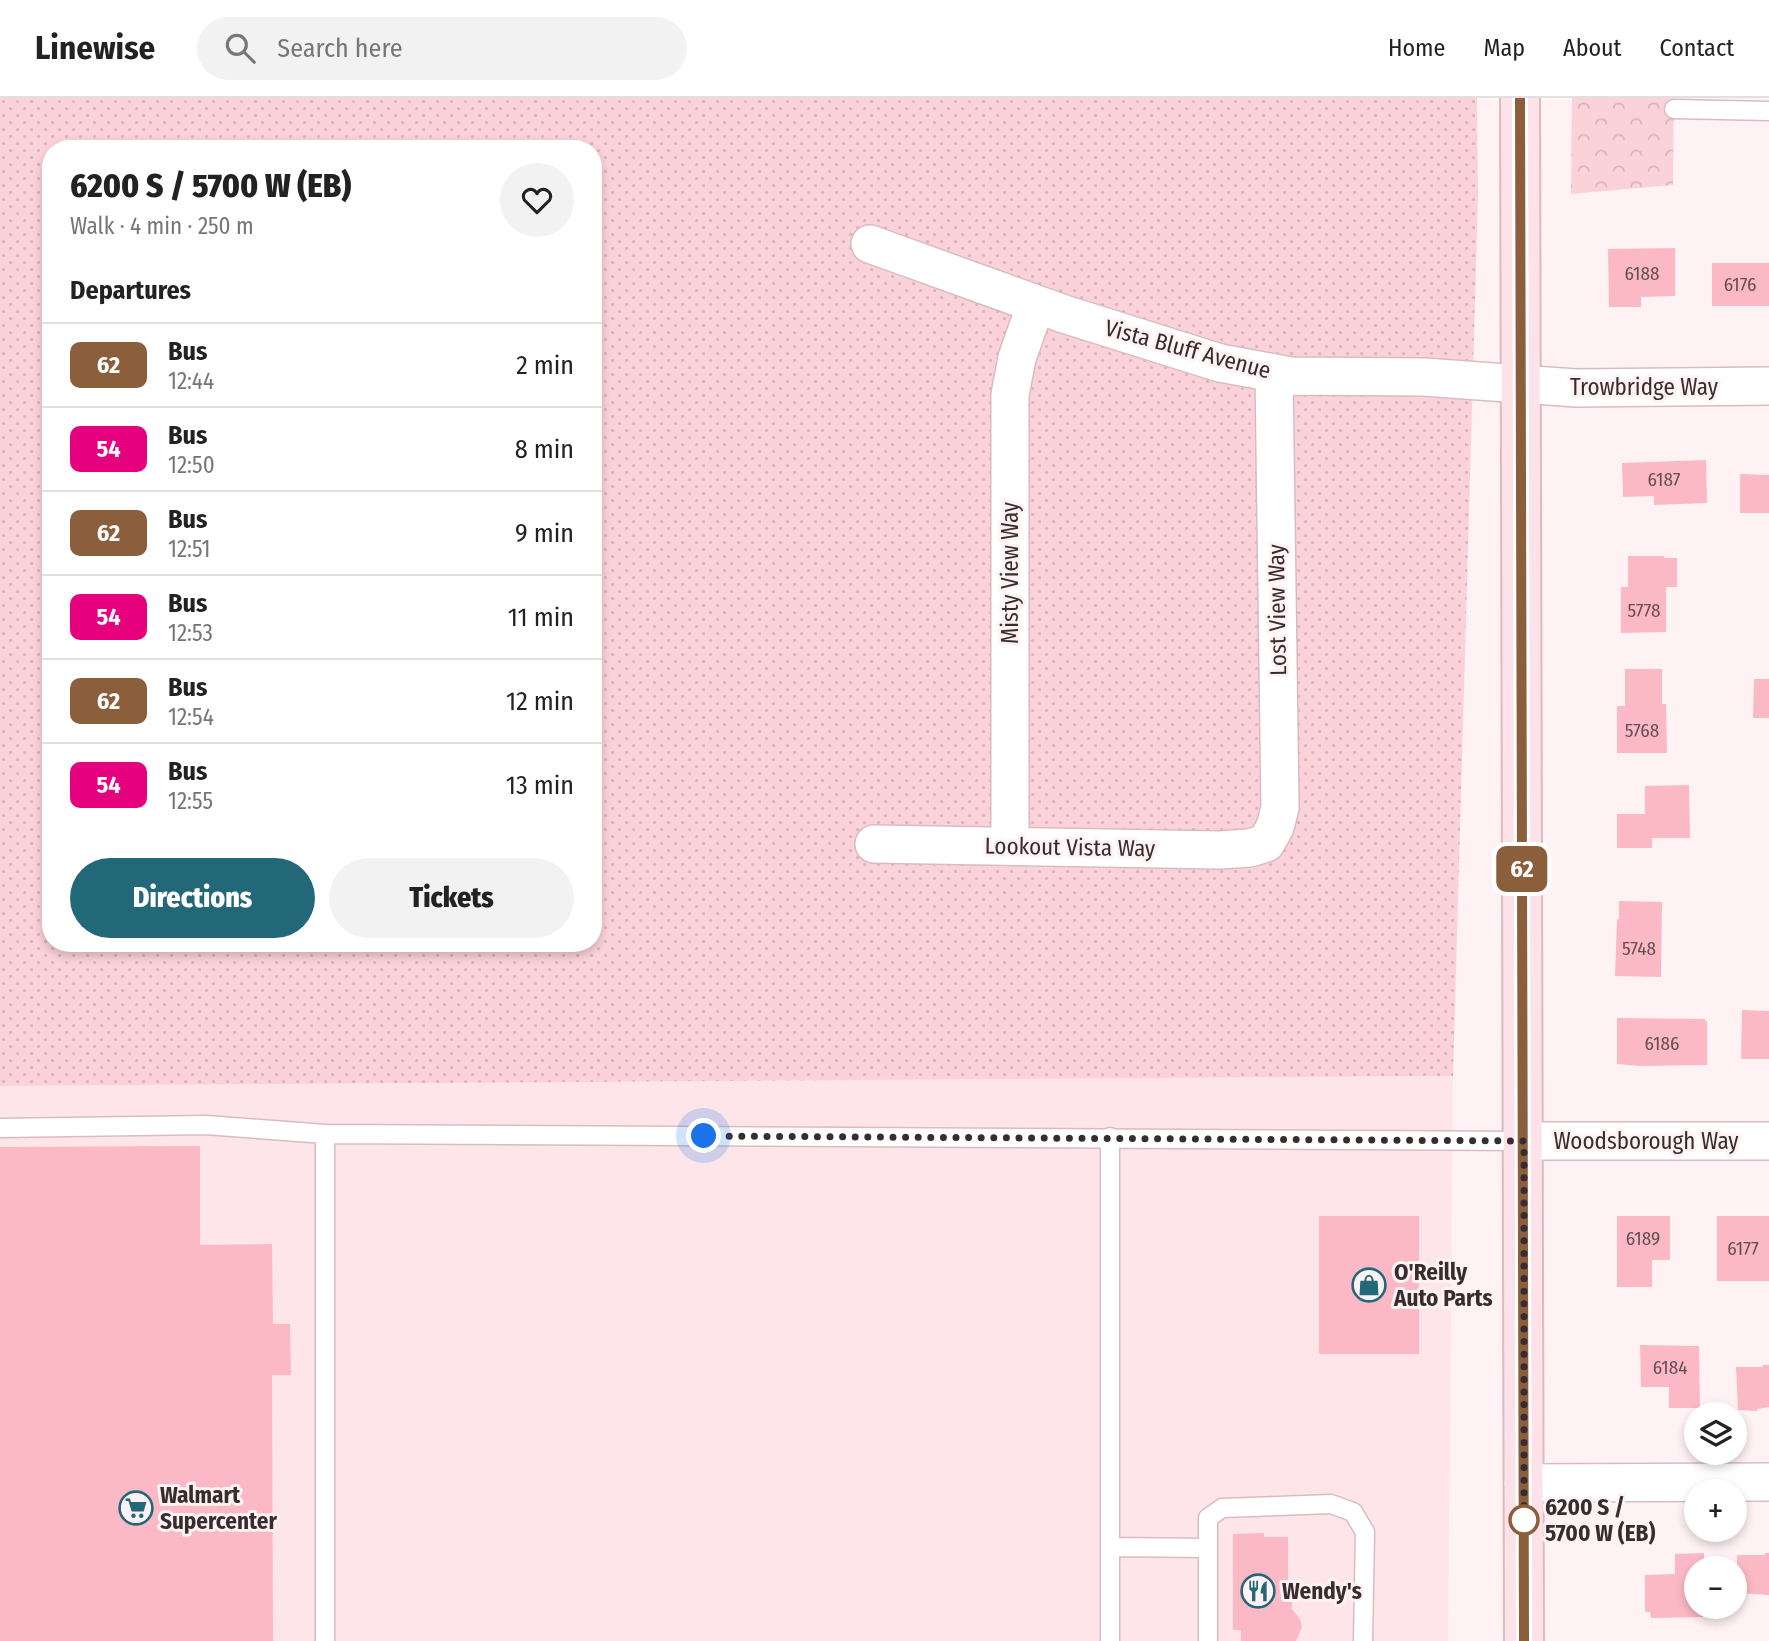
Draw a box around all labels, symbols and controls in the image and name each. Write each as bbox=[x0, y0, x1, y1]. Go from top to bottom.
search box bbox=[197, 17, 687, 80]
text: Linewise bbox=[35, 28, 155, 68]
icon: search bbox=[221, 29, 259, 67]
text: Search here bbox=[277, 33, 403, 64]
text: Home bbox=[1388, 34, 1445, 62]
text: Map bbox=[1483, 34, 1525, 62]
text: About bbox=[1563, 34, 1621, 62]
text: Contact bbox=[1659, 34, 1734, 62]
button: heart bbox=[500, 163, 574, 237]
text: 6200 S / 5700 W (EB) bbox=[70, 166, 351, 206]
text: Walk · 4 min · 250 m bbox=[70, 212, 254, 240]
house number: 6188 bbox=[1625, 262, 1659, 285]
house number: 6176 bbox=[1724, 273, 1756, 296]
text: Departures bbox=[70, 275, 191, 306]
street label: Vista Bluff Avenue bbox=[1102, 313, 1274, 385]
text: Bus bbox=[168, 336, 207, 367]
text: 2 min bbox=[516, 350, 574, 381]
text: 62 bbox=[97, 351, 120, 379]
text: 12:44 bbox=[168, 367, 214, 395]
street label: Trowbridge Way bbox=[1570, 373, 1719, 401]
text: Bus bbox=[168, 420, 207, 451]
text: 8 min bbox=[515, 434, 574, 465]
text: 54 bbox=[96, 435, 121, 463]
text: 12:50 bbox=[168, 451, 215, 479]
house number: 6187 bbox=[1648, 468, 1681, 491]
street label: Misty View Way bbox=[996, 501, 1024, 644]
text: Bus bbox=[168, 504, 207, 535]
text: 9 min bbox=[515, 518, 574, 549]
text: 62 bbox=[97, 519, 120, 547]
text: 12:51 bbox=[168, 535, 210, 563]
street label: Lost View Way bbox=[1262, 543, 1292, 676]
text: Bus bbox=[168, 588, 207, 619]
house number: 5778 bbox=[1628, 599, 1660, 622]
text: 11 min bbox=[508, 602, 574, 633]
text: 54 bbox=[96, 603, 121, 631]
text: 12:53 bbox=[168, 619, 213, 647]
text: Bus bbox=[168, 672, 207, 703]
text: 12 min bbox=[506, 686, 574, 717]
text: 62 bbox=[97, 687, 120, 715]
text: 12:54 bbox=[168, 703, 214, 731]
house number: 5768 bbox=[1625, 719, 1659, 742]
text: Bus bbox=[168, 756, 207, 787]
text: 13 min bbox=[506, 770, 574, 801]
text: 54 bbox=[96, 771, 121, 799]
text: 12:55 bbox=[168, 787, 213, 815]
street label: Lookout Vista Way bbox=[985, 832, 1156, 862]
line badge: 62 bbox=[1490, 846, 1554, 892]
text: 62 bbox=[1510, 855, 1534, 883]
button: Directions bbox=[70, 858, 315, 938]
button: Tickets bbox=[329, 858, 574, 938]
house number: 5748 bbox=[1622, 937, 1656, 960]
house number: 6186 bbox=[1645, 1032, 1679, 1055]
your location bbox=[686, 1118, 721, 1153]
street label: Woodsborough Way bbox=[1553, 1127, 1739, 1155]
house number: 6189 bbox=[1626, 1227, 1660, 1250]
house number: 6177 bbox=[1727, 1237, 1759, 1260]
place label: O'Reilly Auto Parts bbox=[1393, 1258, 1493, 1312]
shop icon: O'Reilly Auto Parts bbox=[1350, 1266, 1388, 1304]
house number: 6184 bbox=[1653, 1356, 1687, 1379]
map controls bbox=[1684, 1402, 1747, 1619]
button: layers bbox=[1684, 1402, 1747, 1465]
button: + bbox=[1684, 1479, 1747, 1542]
place label: Walmart Supercenter bbox=[160, 1481, 277, 1535]
supermarket icon: Walmart Supercenter bbox=[117, 1489, 155, 1527]
place label: 6200 S / 5700 W (EB) bbox=[1545, 1493, 1655, 1547]
marker: 6200 S / 5700 W (EB) bbox=[1509, 1505, 1539, 1535]
button: − bbox=[1684, 1556, 1747, 1619]
restaurant icon: Wendy's bbox=[1239, 1572, 1277, 1610]
place label: Wendy's bbox=[1282, 1577, 1362, 1605]

